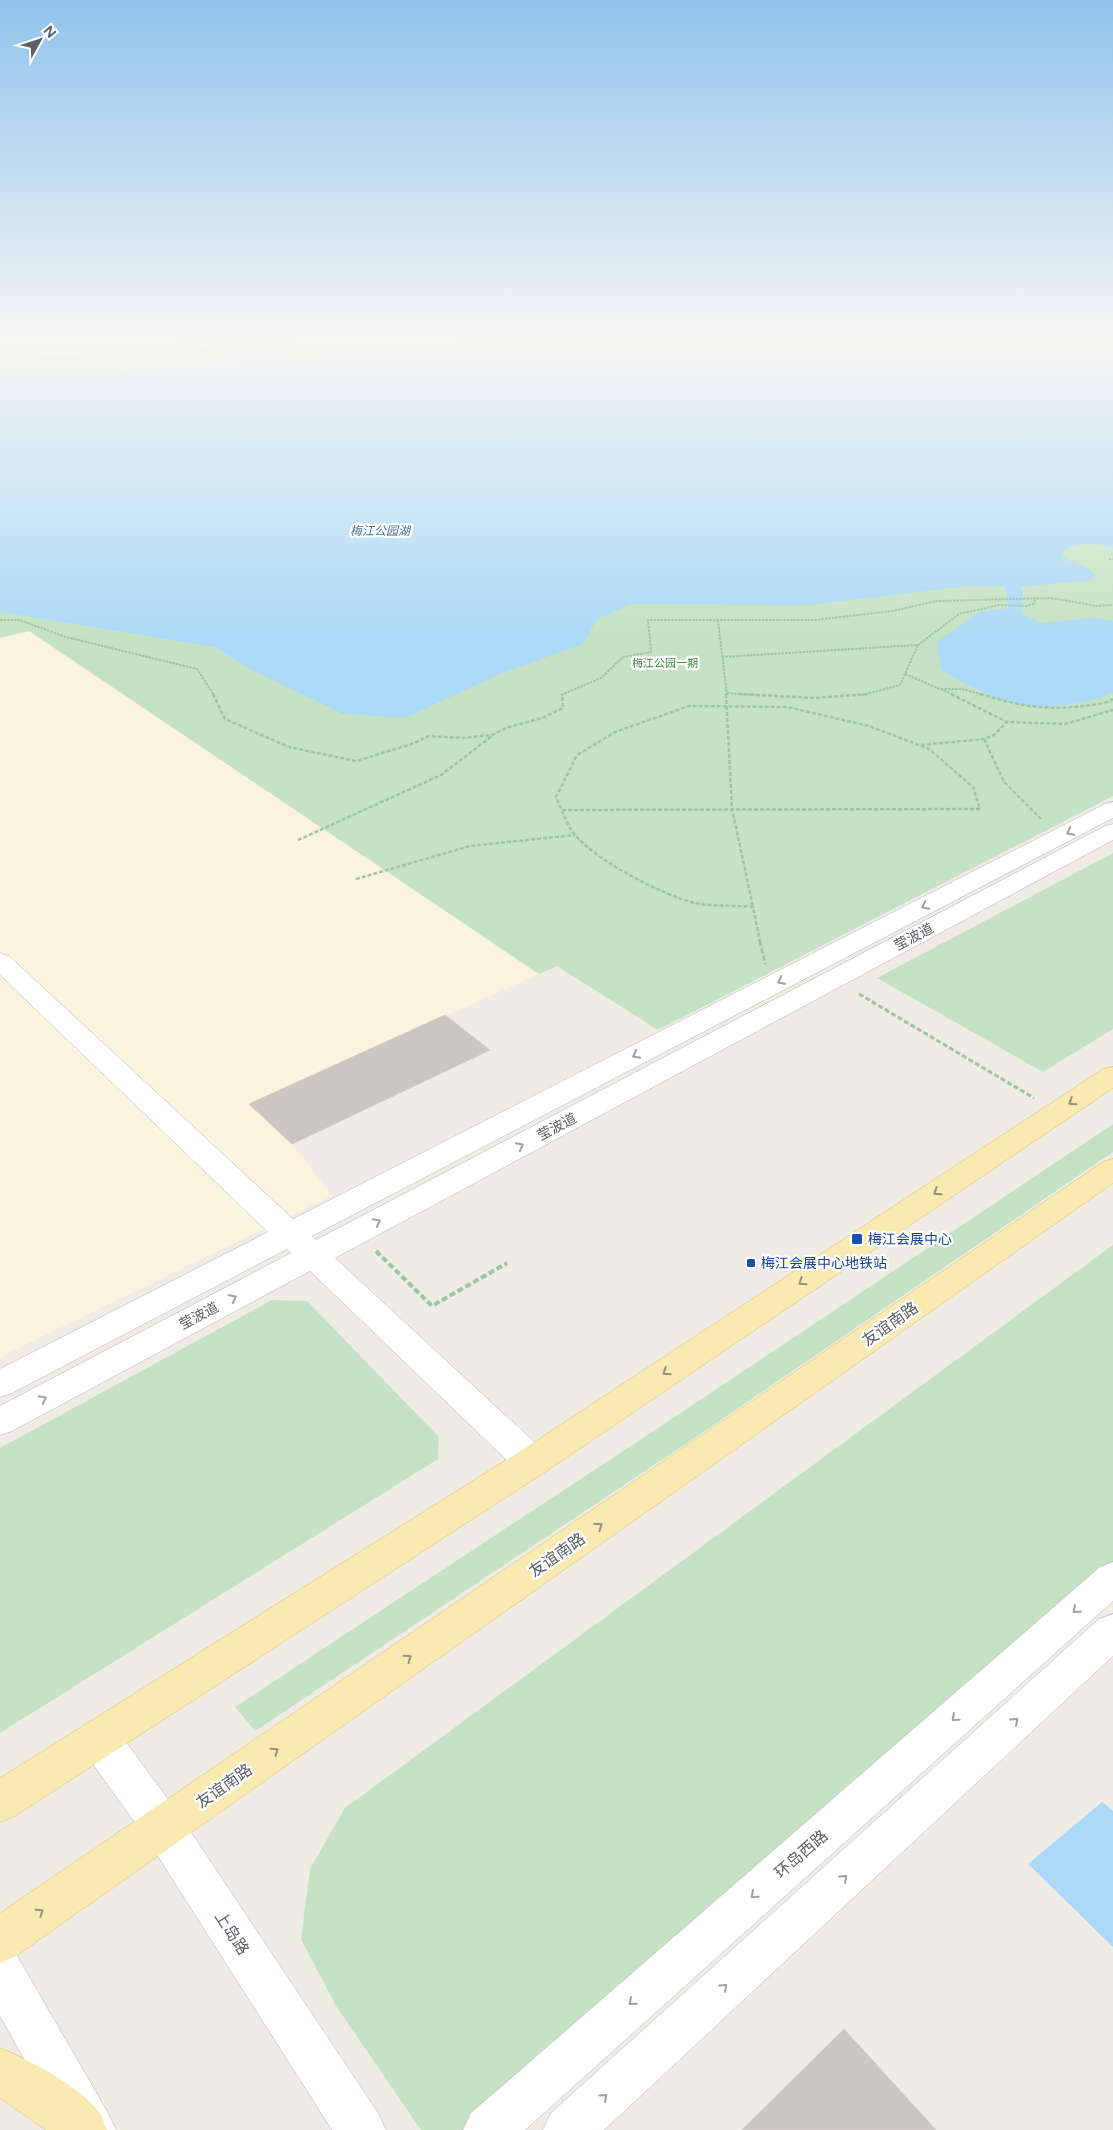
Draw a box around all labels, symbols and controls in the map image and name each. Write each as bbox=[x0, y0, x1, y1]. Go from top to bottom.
north arrow bbox=[15, 15, 65, 65]
text: N bbox=[40, 22, 60, 42]
water label: 梅江公园湖 bbox=[350, 524, 412, 538]
park label: 梅江公园一期 bbox=[632, 657, 698, 670]
one-way arrow bbox=[1066, 826, 1075, 836]
one-way arrow bbox=[921, 900, 930, 910]
street label: 莹波道 bbox=[891, 920, 937, 954]
one-way arrow bbox=[777, 975, 786, 985]
one-way arrow bbox=[633, 1049, 642, 1059]
one-way arrow bbox=[1068, 1096, 1078, 1105]
street label: 莹波道 bbox=[534, 1110, 580, 1144]
one-way arrow bbox=[515, 1142, 524, 1152]
one-way arrow bbox=[933, 1186, 943, 1195]
one-way arrow bbox=[371, 1218, 380, 1228]
place label: 梅江会展中心 bbox=[868, 1231, 952, 1248]
marker: 梅江会展中心 bbox=[850, 1232, 864, 1246]
place label: 梅江会展中心地铁站 bbox=[761, 1255, 887, 1272]
marker: 梅江会展中心地铁站 bbox=[745, 1257, 757, 1269]
one-way arrow bbox=[798, 1276, 807, 1285]
one-way arrow bbox=[228, 1294, 237, 1304]
street label: 友谊南路 bbox=[858, 1298, 922, 1350]
street label: 莹波道 bbox=[176, 1299, 222, 1333]
one-way arrow bbox=[663, 1366, 672, 1375]
one-way arrow bbox=[38, 1395, 47, 1405]
one-way arrow bbox=[594, 1523, 603, 1532]
street label: 友谊南路 bbox=[525, 1529, 589, 1581]
one-way arrow bbox=[1073, 1604, 1082, 1613]
one-way arrow bbox=[403, 1655, 412, 1664]
one-way arrow bbox=[951, 1712, 960, 1721]
one-way arrow bbox=[1010, 1717, 1019, 1726]
one-way arrow bbox=[269, 1748, 279, 1757]
street label: 友谊南路 bbox=[192, 1760, 256, 1812]
street label: 环岛西路 bbox=[771, 1826, 831, 1882]
one-way arrow bbox=[838, 1874, 847, 1883]
one-way arrow bbox=[751, 1889, 760, 1898]
street label: 上岛路 bbox=[211, 1908, 253, 1958]
one-way arrow bbox=[34, 1909, 44, 1918]
one-way arrow bbox=[718, 1984, 727, 1993]
one-way arrow bbox=[629, 1997, 638, 2006]
one-way arrow bbox=[598, 2094, 607, 2103]

